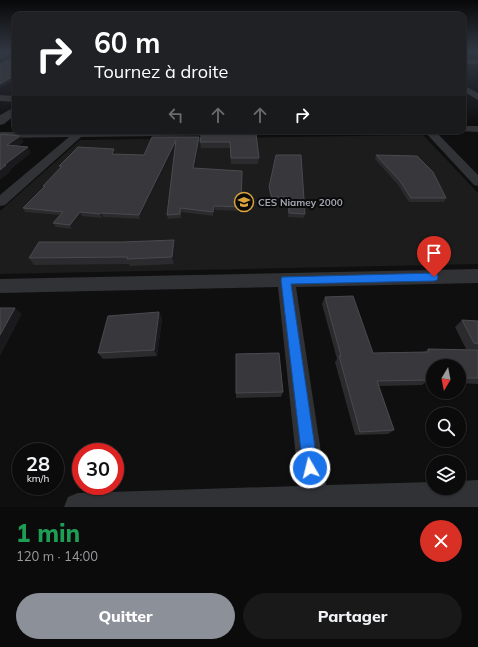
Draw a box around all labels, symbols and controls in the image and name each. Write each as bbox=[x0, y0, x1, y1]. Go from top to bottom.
text: 60 m bbox=[94, 25, 160, 60]
icon: right bbox=[28, 28, 80, 80]
text: Tournez à droite bbox=[94, 60, 228, 83]
icon: left bbox=[165, 104, 187, 126]
icon: ahead bbox=[207, 104, 229, 126]
icon: ahead bbox=[249, 104, 271, 126]
icon: right bbox=[291, 104, 313, 126]
school or university icon: CES Niamey 2000 bbox=[233, 191, 255, 213]
place label: CES Niamey 2000 bbox=[258, 196, 343, 209]
pin bbox=[417, 236, 451, 277]
icon: arrive bbox=[423, 242, 445, 264]
north arrow bbox=[426, 359, 466, 399]
map controls bbox=[426, 359, 466, 495]
button: search bbox=[426, 407, 466, 447]
speed limit sign: 30 bbox=[72, 443, 124, 495]
position arrow bbox=[289, 447, 331, 489]
text: 28 bbox=[26, 451, 50, 476]
button: layers bbox=[426, 455, 466, 495]
text: km/h bbox=[27, 472, 49, 485]
text: 1 min bbox=[16, 518, 80, 548]
button: close bbox=[420, 520, 462, 562]
text: 120 m · 14:00 bbox=[16, 548, 98, 564]
button: Quitter bbox=[16, 593, 235, 639]
button: Partager bbox=[243, 593, 462, 639]

